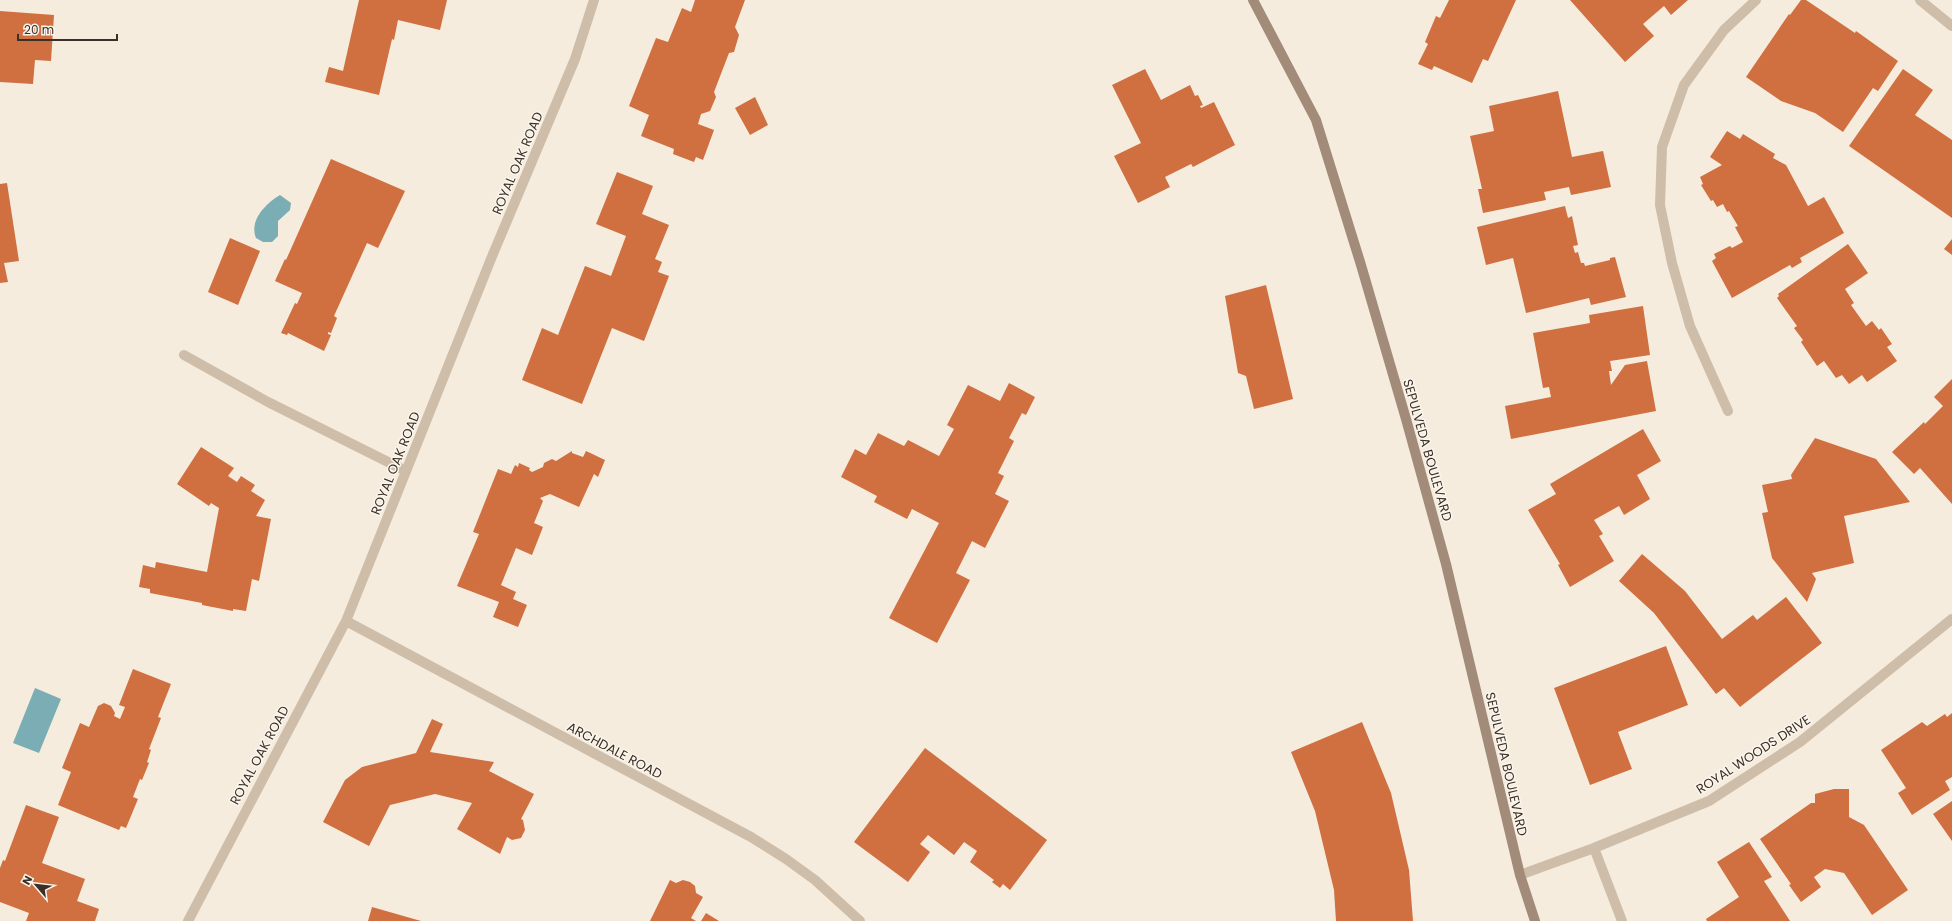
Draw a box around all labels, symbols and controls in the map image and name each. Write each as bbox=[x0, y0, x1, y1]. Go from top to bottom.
scale bar bbox=[18, 16, 117, 42]
text: 20 m bbox=[24, 21, 54, 38]
street label: ROYAL OAK ROAD bbox=[487, 109, 548, 217]
street label: SEPULVEDA BOULEVARD bbox=[1398, 377, 1457, 523]
street label: ROYAL OAK ROAD bbox=[366, 409, 425, 518]
street label: SEPULVEDA BOULEVARD bbox=[1481, 690, 1532, 838]
street label: ROYAL OAK ROAD bbox=[225, 702, 294, 808]
street label: ROYAL WOODS DRIVE bbox=[1692, 710, 1814, 799]
street label: ARCHDALE ROAD bbox=[564, 717, 666, 784]
north arrow bbox=[16, 865, 56, 905]
text: N bbox=[18, 873, 36, 888]

